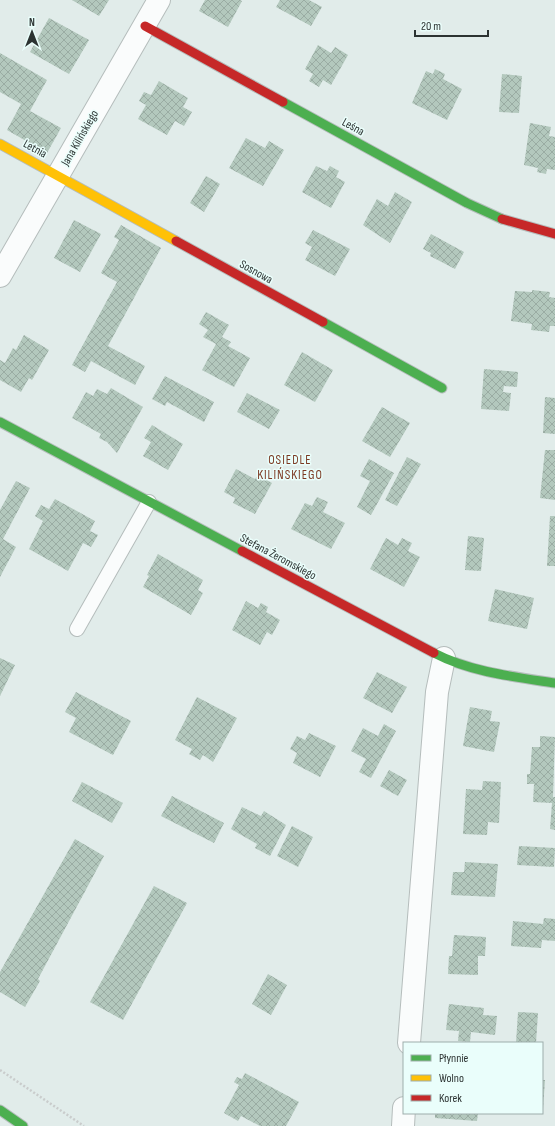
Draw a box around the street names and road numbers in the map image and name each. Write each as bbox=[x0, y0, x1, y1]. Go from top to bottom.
street label: Jana Kilińskiego bbox=[58, 107, 102, 169]
street label: Leśna bbox=[339, 115, 367, 139]
street label: Letnia bbox=[21, 136, 50, 162]
street label: Sosnowa bbox=[237, 257, 276, 287]
street label: Stefana Żeromskiego bbox=[237, 531, 319, 583]

